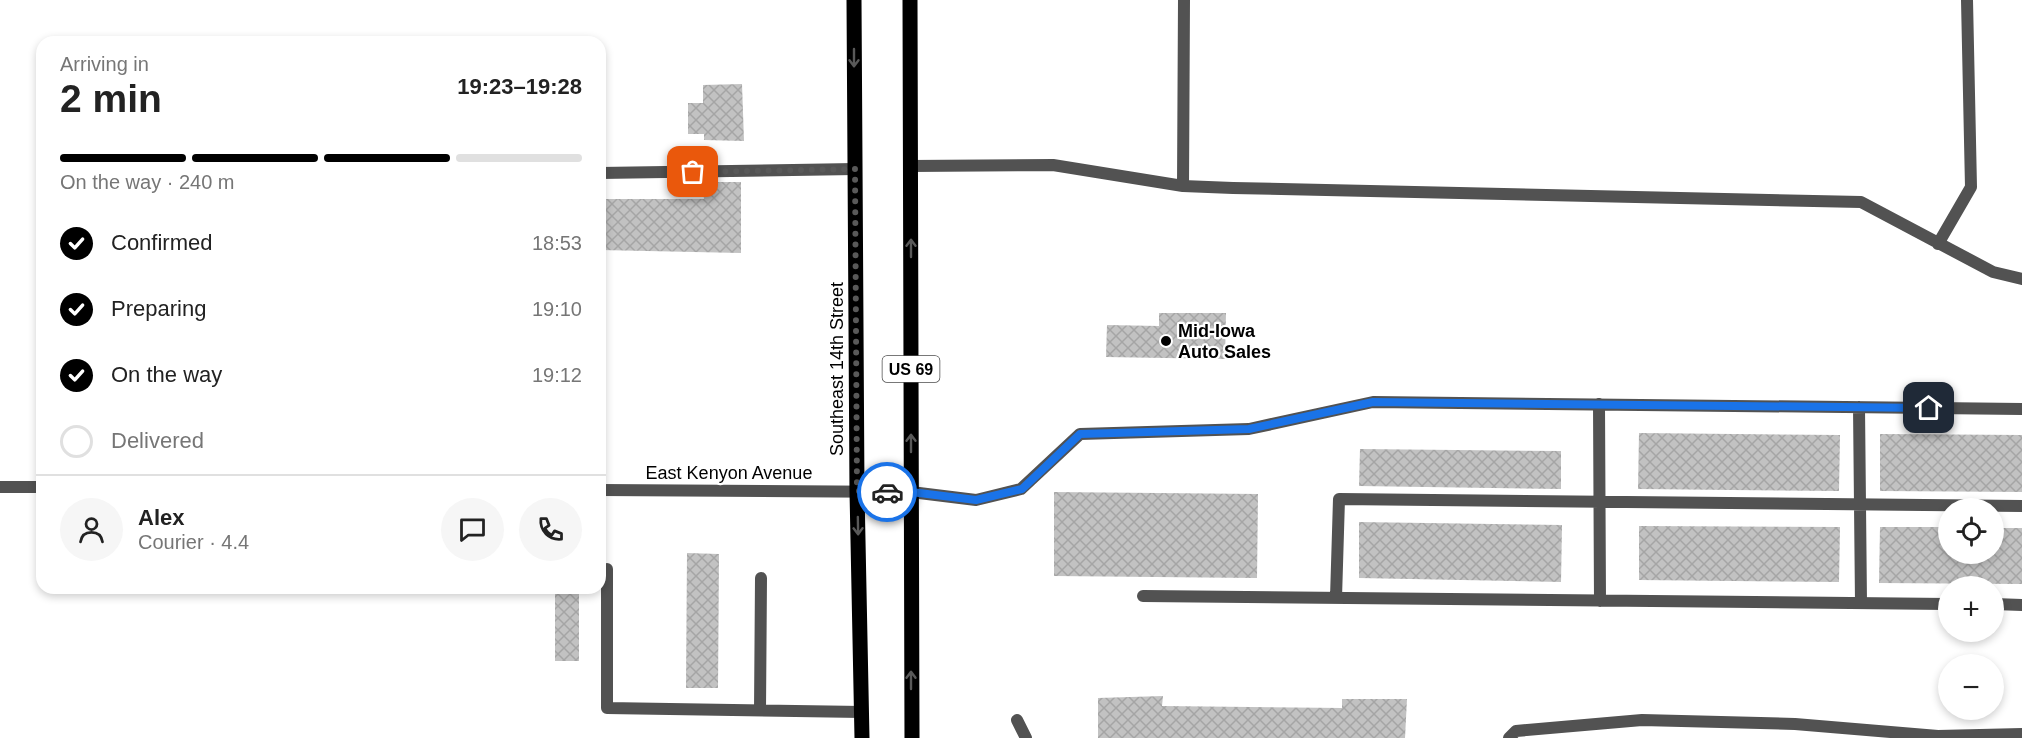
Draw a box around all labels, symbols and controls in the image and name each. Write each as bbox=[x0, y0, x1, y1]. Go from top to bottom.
one-way arrow bbox=[848, 48, 860, 68]
text: Arriving in bbox=[60, 53, 149, 75]
text: 19:23–19:28 bbox=[457, 74, 582, 99]
text: 2 min bbox=[60, 77, 162, 120]
pin bbox=[667, 146, 718, 197]
icon: bag bbox=[676, 155, 709, 188]
text: On the way · 240 m bbox=[60, 171, 235, 193]
icon: check bbox=[60, 227, 93, 260]
text: Confirmed bbox=[111, 230, 212, 255]
text: 18:53 bbox=[532, 232, 582, 254]
one-way arrow bbox=[905, 238, 917, 258]
street label: Southeast 14th Street bbox=[827, 282, 847, 456]
icon: check bbox=[60, 293, 93, 326]
text: Preparing bbox=[111, 296, 206, 321]
text: 19:10 bbox=[532, 298, 582, 320]
place label: Mid-Iowa Auto Sales bbox=[1178, 321, 1271, 362]
marker: Mid-Iowa Auto Sales bbox=[1159, 334, 1173, 348]
road number: US 69 bbox=[882, 356, 940, 382]
icon: check bbox=[60, 359, 93, 392]
text: On the way bbox=[111, 362, 222, 387]
text: 19:12 bbox=[532, 364, 582, 386]
pin bbox=[1903, 382, 1954, 433]
icon: home bbox=[1912, 391, 1945, 424]
text: Delivered bbox=[111, 428, 204, 453]
one-way arrow bbox=[905, 433, 917, 453]
courier bbox=[857, 462, 917, 522]
street label: East Kenyon Avenue bbox=[646, 463, 812, 483]
icon: car bbox=[871, 476, 904, 509]
button: person bbox=[60, 498, 123, 561]
button: chat bbox=[441, 498, 504, 561]
button: phone bbox=[519, 498, 582, 561]
map controls bbox=[1938, 498, 2004, 720]
button: locate bbox=[1938, 498, 2004, 564]
text: Alex bbox=[138, 505, 184, 530]
one-way arrow bbox=[852, 516, 863, 536]
text: Courier · 4.4 bbox=[138, 531, 249, 553]
button: + bbox=[1938, 576, 2004, 642]
button: − bbox=[1938, 654, 2004, 720]
one-way arrow bbox=[905, 670, 917, 690]

